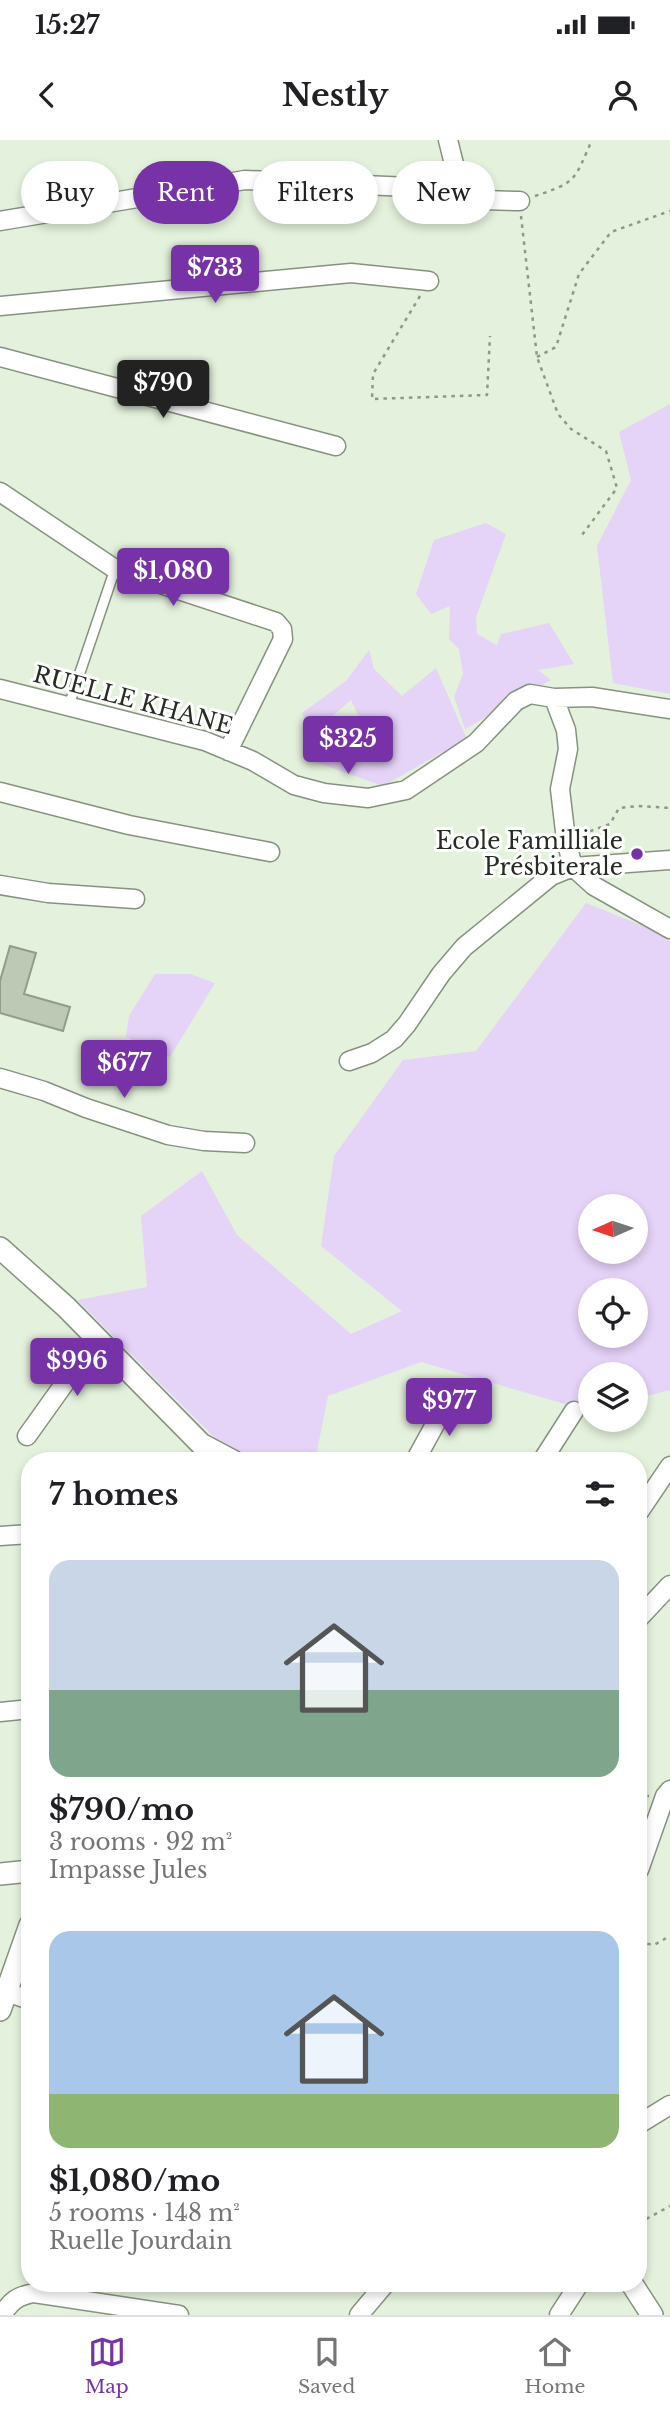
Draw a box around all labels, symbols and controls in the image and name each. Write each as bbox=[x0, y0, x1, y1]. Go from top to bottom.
text: 15:27 bbox=[35, 9, 100, 41]
text: Nestly bbox=[282, 75, 388, 115]
icon: back bbox=[28, 76, 66, 114]
icon: person bbox=[604, 76, 642, 114]
chip: Buy bbox=[21, 161, 119, 224]
chip: Rent bbox=[133, 161, 239, 224]
chip: Filters bbox=[253, 161, 378, 224]
chip: New bbox=[392, 161, 495, 224]
pin: $733 bbox=[174, 246, 256, 305]
text: $733 bbox=[187, 254, 243, 282]
pin: $790 bbox=[122, 360, 204, 420]
text: $790 bbox=[133, 369, 193, 397]
pin: $1,080 bbox=[116, 548, 230, 608]
text: $1,080 bbox=[133, 557, 213, 585]
street label: RUELLE KHANE bbox=[30, 660, 236, 740]
pin: $325 bbox=[307, 716, 389, 776]
text: $325 bbox=[319, 725, 377, 753]
place label: Ecole Familliale Présbiterale bbox=[436, 827, 623, 881]
marker: Ecole Familliale Présbiterale bbox=[629, 846, 645, 862]
pin: $677 bbox=[83, 1040, 165, 1100]
text: $677 bbox=[97, 1049, 151, 1077]
north arrow bbox=[578, 1194, 648, 1264]
map controls bbox=[578, 1194, 648, 1432]
button: locate bbox=[578, 1278, 648, 1348]
pin: $996 bbox=[36, 1338, 118, 1398]
text: $996 bbox=[46, 1347, 108, 1375]
button: layers bbox=[578, 1362, 648, 1432]
pin: $977 bbox=[408, 1378, 490, 1438]
text: $977 bbox=[422, 1387, 476, 1415]
icon: filters bbox=[581, 1475, 619, 1513]
text: 7 homes bbox=[49, 1476, 178, 1513]
icon: home bbox=[271, 1605, 397, 1731]
text: $790/mo bbox=[49, 1791, 194, 1828]
text: 3 rooms · 92 m² bbox=[49, 1828, 232, 1856]
text: Impasse Jules bbox=[49, 1856, 207, 1884]
icon: home bbox=[271, 1976, 397, 2102]
text: $1,080/mo bbox=[49, 2162, 220, 2199]
text: 5 rooms · 148 m² bbox=[49, 2199, 240, 2227]
text: Ruelle Jourdain bbox=[49, 2227, 232, 2255]
tab: Map bbox=[85, 2333, 129, 2398]
tab: Saved bbox=[298, 2333, 355, 2398]
tab: Home bbox=[525, 2333, 585, 2398]

